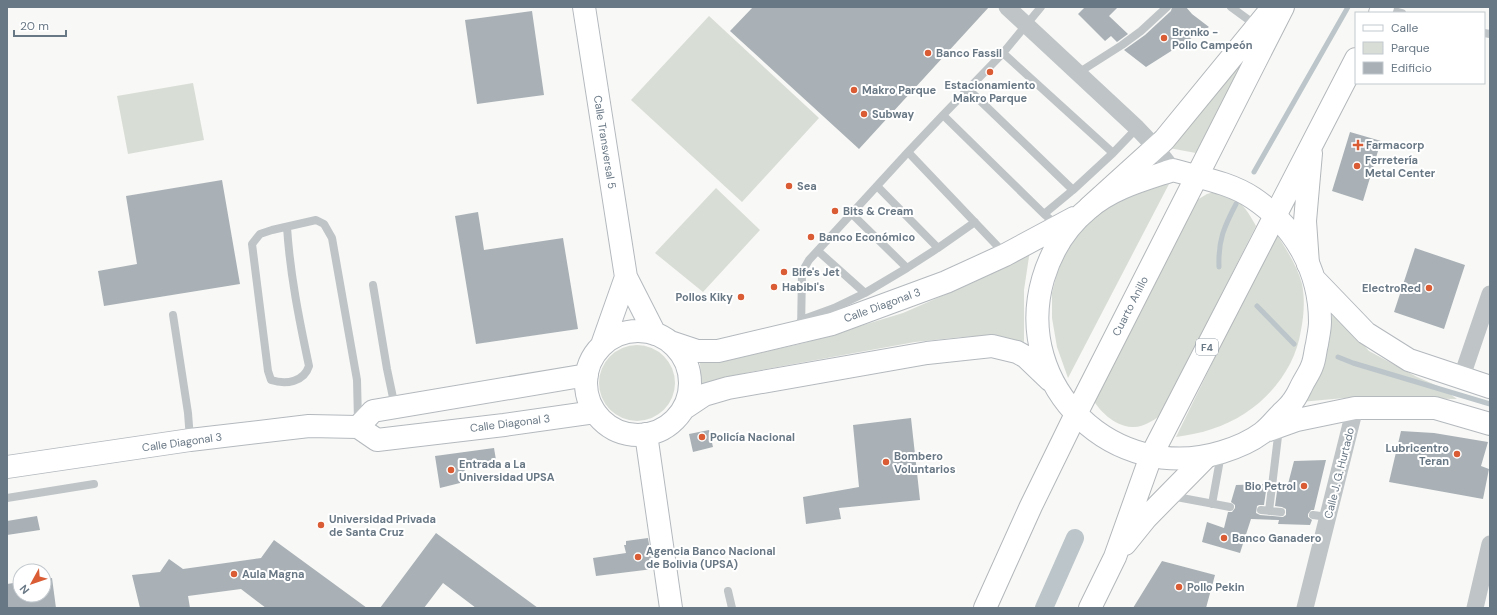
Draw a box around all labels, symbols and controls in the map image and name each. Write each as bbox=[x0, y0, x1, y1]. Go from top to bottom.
scale bar bbox=[14, 12, 66, 38]
legend bbox=[1355, 12, 1485, 84]
text: 20 m bbox=[20, 18, 49, 34]
text: Calle bbox=[1391, 20, 1418, 36]
place label: Bronko - Pollo Campeón bbox=[1172, 25, 1253, 52]
marker: Bronko - Pollo Campeón bbox=[1159, 33, 1169, 43]
text: Parque bbox=[1391, 40, 1430, 56]
place label: Banco Fassil bbox=[936, 46, 1002, 60]
marker: Banco Fassil bbox=[923, 48, 933, 58]
text: Edificio bbox=[1391, 60, 1432, 76]
marker: Estacionamiento Makro Parque bbox=[985, 67, 995, 77]
place label: Estacionamiento Makro Parque bbox=[944, 78, 1036, 105]
place label: Makro Parque bbox=[862, 83, 936, 97]
marker: Makro Parque bbox=[849, 85, 859, 95]
street label: Calle Transversal 5 bbox=[591, 94, 619, 190]
place label: Subway bbox=[872, 107, 914, 121]
marker: Subway bbox=[859, 109, 869, 119]
place label: Farmacorp bbox=[1366, 138, 1424, 152]
marker: Farmacorp bbox=[1353, 140, 1363, 150]
place label: Ferretería Metal Center bbox=[1365, 153, 1436, 180]
marker: Ferretería Metal Center bbox=[1352, 161, 1362, 171]
place label: Sea bbox=[797, 179, 817, 193]
marker: Sea bbox=[784, 181, 794, 191]
place label: Bits & Cream bbox=[843, 204, 913, 218]
marker: Bits & Cream bbox=[830, 206, 840, 216]
place label: Banco Económico bbox=[819, 230, 916, 244]
marker: Banco Económico bbox=[806, 232, 816, 242]
place label: Bife's Jet bbox=[792, 265, 840, 279]
marker: Bife's Jet bbox=[779, 267, 789, 277]
street label: Cuarto Anillo bbox=[1109, 274, 1151, 338]
place label: Habibi's bbox=[782, 280, 825, 294]
place label: ElectroRed bbox=[1362, 281, 1421, 295]
marker: Habibi's bbox=[769, 282, 779, 292]
marker: ElectroRed bbox=[1424, 283, 1434, 293]
street label: Calle Diagonal 3 bbox=[842, 285, 922, 325]
place label: Pollos Kiky bbox=[676, 290, 733, 304]
marker: Pollos Kiky bbox=[736, 292, 746, 302]
road number: F4 bbox=[1196, 339, 1218, 355]
street label: Calle Diagonal 3 bbox=[469, 411, 551, 435]
street label: Calle J. G. Hurtado bbox=[1321, 426, 1357, 520]
street label: Calle Diagonal 3 bbox=[141, 429, 223, 455]
place label: Policía Nacional bbox=[710, 430, 795, 444]
marker: Policía Nacional bbox=[697, 432, 707, 442]
place label: Lubricentro Teran bbox=[1385, 441, 1449, 468]
place label: Bombero Voluntarios bbox=[894, 449, 956, 476]
marker: Lubricentro Teran bbox=[1452, 449, 1462, 459]
place label: Entrada a La Universidad UPSA bbox=[459, 457, 555, 484]
marker: Bombero Voluntarios bbox=[881, 457, 891, 467]
marker: Entrada a La Universidad UPSA bbox=[446, 465, 456, 475]
place label: Bio Petrol bbox=[1245, 479, 1296, 493]
marker: Bio Petrol bbox=[1299, 481, 1309, 491]
place label: Universidad Privada de Santa Cruz bbox=[329, 512, 436, 539]
marker: Universidad Privada de Santa Cruz bbox=[316, 520, 326, 530]
place label: Banco Ganadero bbox=[1232, 531, 1322, 545]
marker: Banco Ganadero bbox=[1219, 533, 1229, 543]
place label: Agencia Banco Nacional de Bolivia (UPSA) bbox=[646, 544, 776, 571]
marker: Agencia Banco Nacional de Bolivia (UPSA) bbox=[633, 552, 643, 562]
north arrow bbox=[12, 563, 52, 603]
place label: Aula Magna bbox=[242, 567, 304, 581]
marker: Aula Magna bbox=[229, 569, 239, 579]
place label: Pollo Pekin bbox=[1187, 580, 1245, 594]
text: N bbox=[16, 582, 32, 597]
marker: Pollo Pekin bbox=[1174, 582, 1184, 592]

